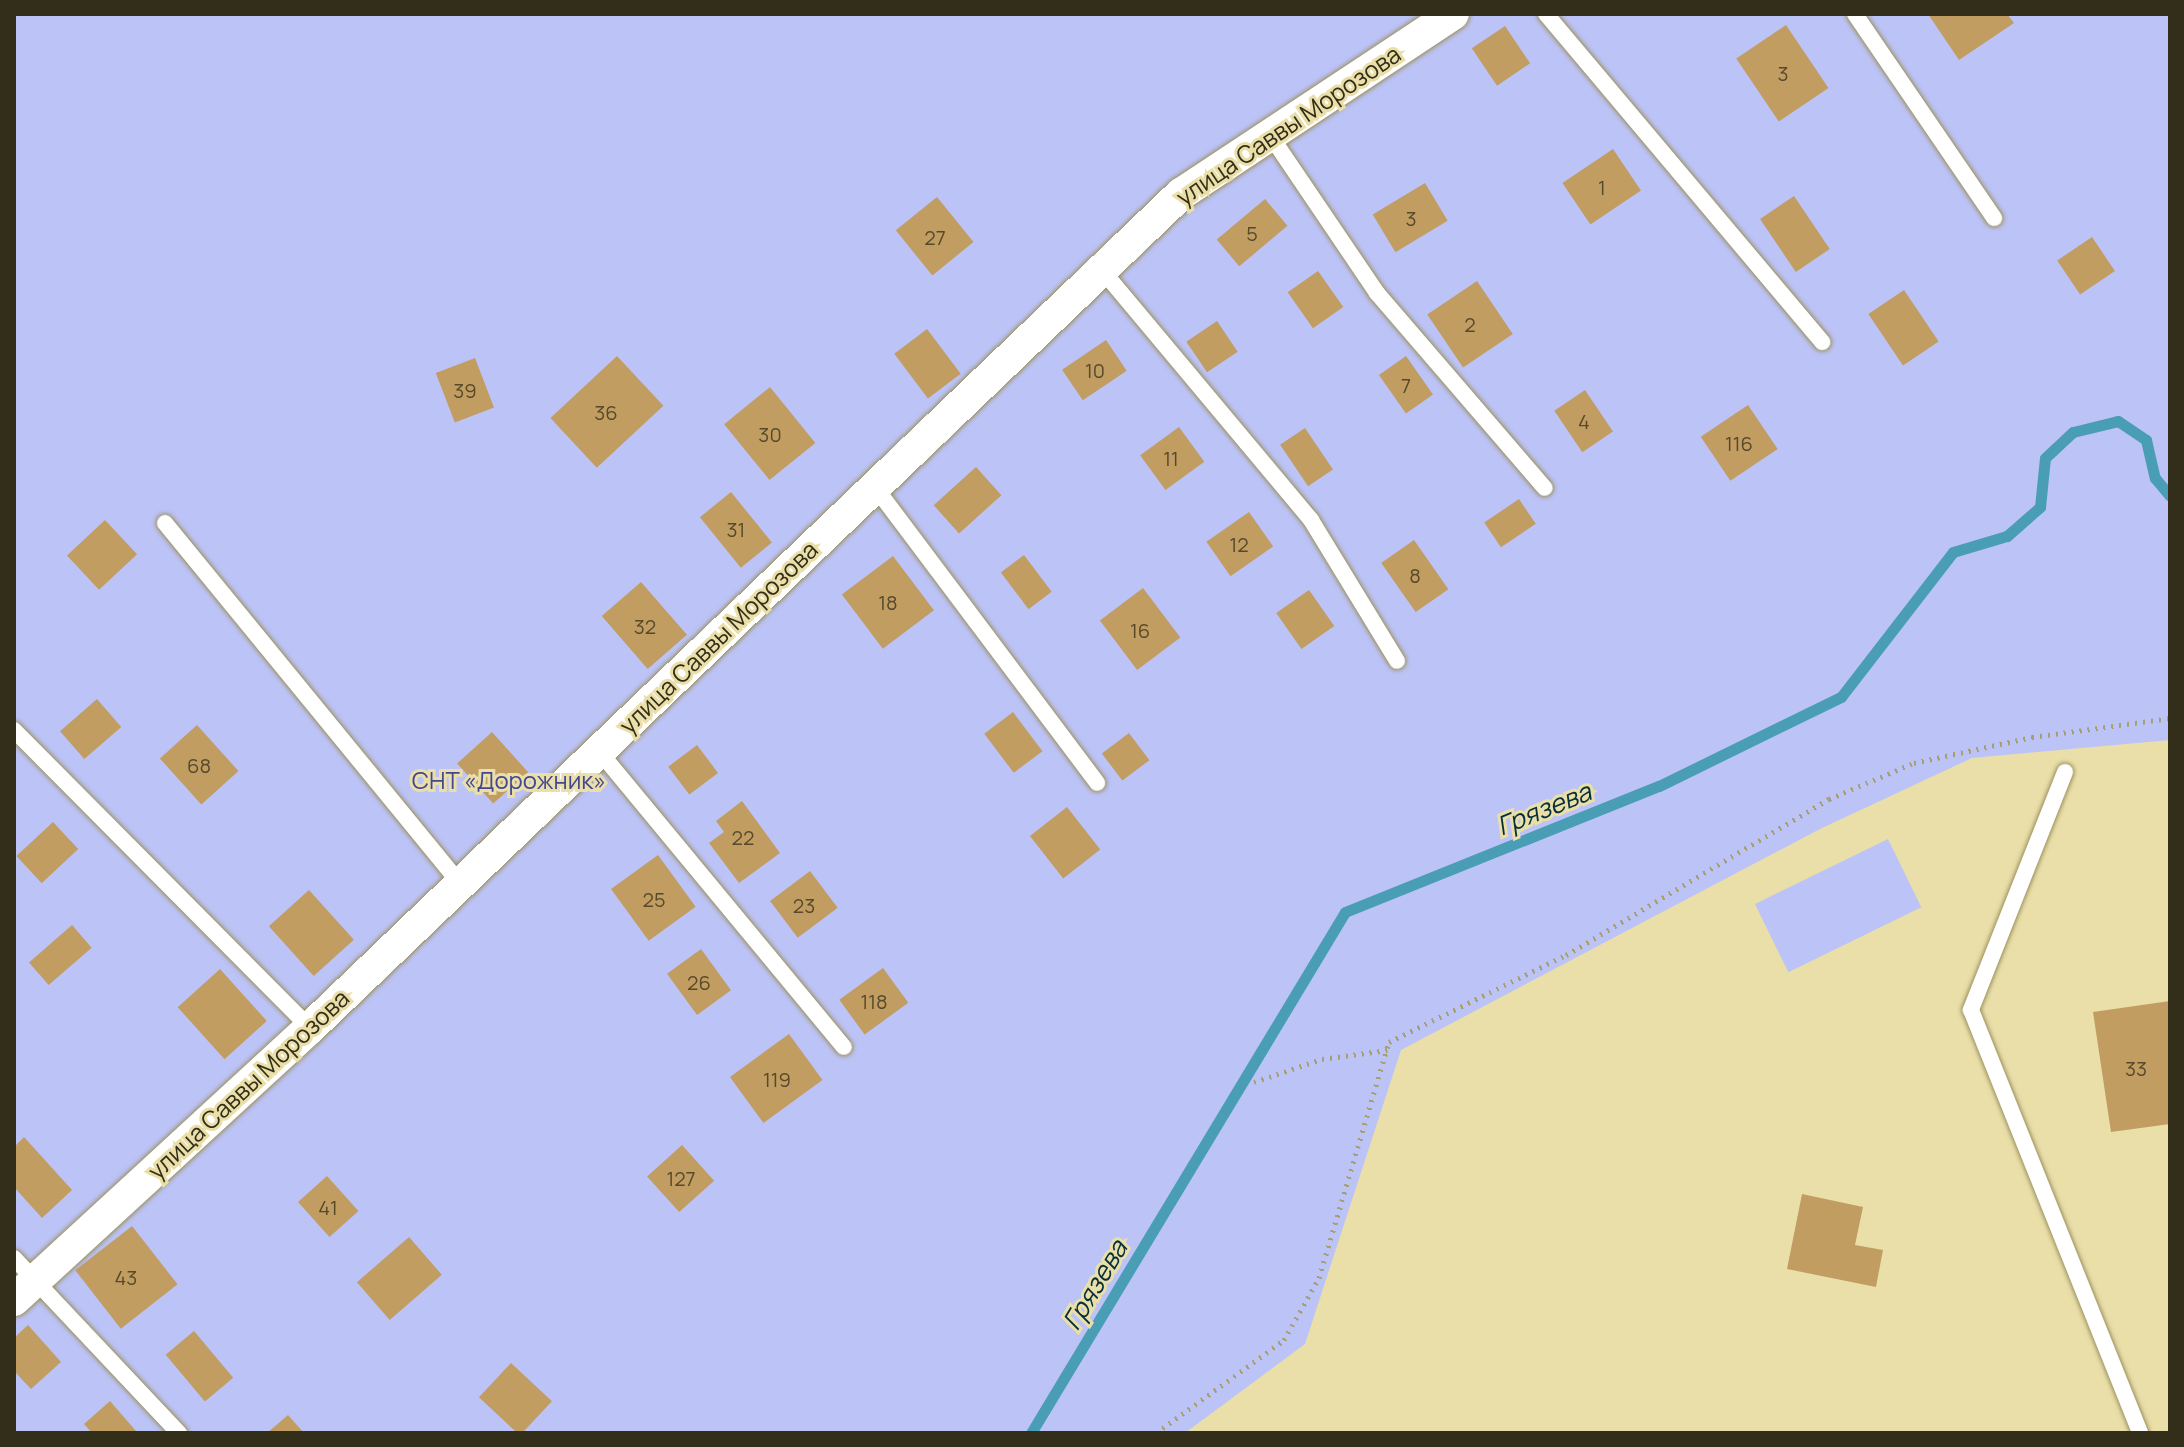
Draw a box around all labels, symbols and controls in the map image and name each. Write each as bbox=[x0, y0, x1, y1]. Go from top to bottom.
street label: улица Саввы Морозова bbox=[1170, 39, 1406, 211]
house number: 3 bbox=[1777, 61, 1789, 85]
house number: 1 bbox=[1598, 175, 1606, 199]
house number: 3 bbox=[1405, 206, 1417, 230]
house number: 5 bbox=[1246, 221, 1258, 245]
house number: 27 bbox=[924, 225, 946, 249]
house number: 2 bbox=[1464, 312, 1476, 336]
house number: 10 bbox=[1085, 358, 1105, 382]
house number: 7 bbox=[1401, 373, 1411, 397]
house number: 39 bbox=[453, 378, 477, 402]
house number: 36 bbox=[594, 400, 618, 424]
house number: 4 bbox=[1578, 409, 1590, 433]
house number: 30 bbox=[758, 422, 782, 446]
house number: 116 bbox=[1725, 431, 1753, 455]
house number: 11 bbox=[1163, 446, 1179, 470]
house number: 31 bbox=[727, 517, 745, 541]
house number: 12 bbox=[1229, 532, 1249, 556]
street label: улица Саввы Морозова bbox=[613, 535, 823, 739]
house number: 8 bbox=[1409, 563, 1421, 587]
house number: 18 bbox=[878, 590, 898, 614]
house number: 32 bbox=[634, 614, 656, 638]
house number: 16 bbox=[1130, 618, 1150, 642]
house number: 68 bbox=[187, 753, 211, 777]
park label: СНТ «Дорожник» bbox=[412, 766, 606, 794]
water label: Грязева bbox=[1492, 776, 1596, 842]
house number: 22 bbox=[732, 825, 754, 849]
house number: 25 bbox=[643, 887, 665, 911]
house number: 23 bbox=[793, 893, 815, 917]
house number: 26 bbox=[687, 970, 711, 994]
street label: улица Саввы Морозова bbox=[141, 983, 355, 1185]
house number: 118 bbox=[860, 989, 888, 1013]
house number: 33 bbox=[2125, 1056, 2147, 1080]
house number: 119 bbox=[763, 1067, 791, 1091]
house number: 127 bbox=[666, 1166, 696, 1190]
house number: 41 bbox=[318, 1195, 338, 1219]
water label: Грязева bbox=[1056, 1235, 1134, 1335]
house number: 43 bbox=[115, 1265, 137, 1289]

